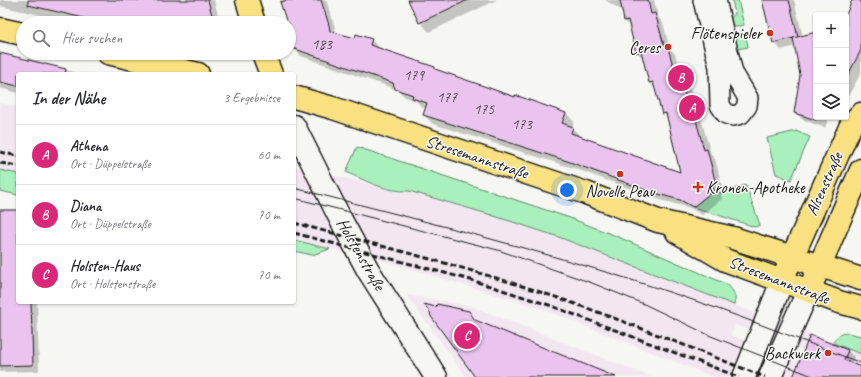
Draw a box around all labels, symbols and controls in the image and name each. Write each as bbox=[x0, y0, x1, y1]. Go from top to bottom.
map controls bbox=[813, 12, 849, 120]
button: + bbox=[813, 12, 849, 48]
search box bbox=[16, 16, 296, 60]
place label: Flötenspieler bbox=[691, 23, 764, 44]
icon: search bbox=[30, 27, 52, 49]
marker: Flötenspieler bbox=[765, 28, 775, 38]
text: Hier suchen bbox=[62, 29, 122, 48]
house number: 183 bbox=[312, 35, 333, 54]
place label: Ceres bbox=[629, 37, 661, 58]
marker: Ceres bbox=[663, 42, 673, 52]
button: − bbox=[813, 48, 849, 84]
pin: B bbox=[668, 63, 694, 93]
house number: 179 bbox=[404, 66, 425, 85]
button: layers bbox=[813, 84, 849, 120]
text: In der Nähe bbox=[32, 88, 105, 109]
house number: 177 bbox=[437, 88, 458, 107]
text: 3 Ergebnisse bbox=[224, 90, 280, 106]
pin: A bbox=[679, 93, 705, 123]
house number: 175 bbox=[474, 100, 495, 119]
house number: 173 bbox=[512, 115, 533, 134]
street label: Stresemannstraße bbox=[423, 131, 532, 184]
text: Athena bbox=[70, 137, 108, 156]
text: A bbox=[42, 147, 48, 163]
text: 60 m bbox=[258, 147, 280, 163]
street label: Alsenstraße bbox=[801, 148, 848, 219]
text: Ort · Düppelstraße bbox=[70, 156, 151, 172]
marker: Novelle Peau bbox=[615, 169, 625, 179]
place label: Kronen-Apotheke bbox=[706, 177, 806, 198]
your location bbox=[557, 180, 577, 200]
place label: Novelle Peau bbox=[586, 181, 656, 202]
marker: Kronen-Apotheke bbox=[693, 182, 703, 192]
text: Diana bbox=[70, 197, 101, 216]
text: B bbox=[42, 207, 48, 223]
text: 70 m bbox=[258, 207, 280, 223]
street label: Holstenstraße bbox=[332, 214, 391, 295]
text: Ort · Düppelstraße bbox=[70, 216, 151, 232]
street label: Stresemannstraße bbox=[726, 251, 834, 309]
text: Holsten-Haus bbox=[70, 257, 140, 276]
text: C bbox=[42, 267, 48, 283]
text: 70 m bbox=[258, 267, 280, 283]
text: Ort · Holstenstraße bbox=[70, 276, 155, 292]
pin: C bbox=[454, 321, 480, 351]
place label: Backwerk bbox=[765, 343, 822, 364]
marker: Backwerk bbox=[823, 348, 833, 358]

